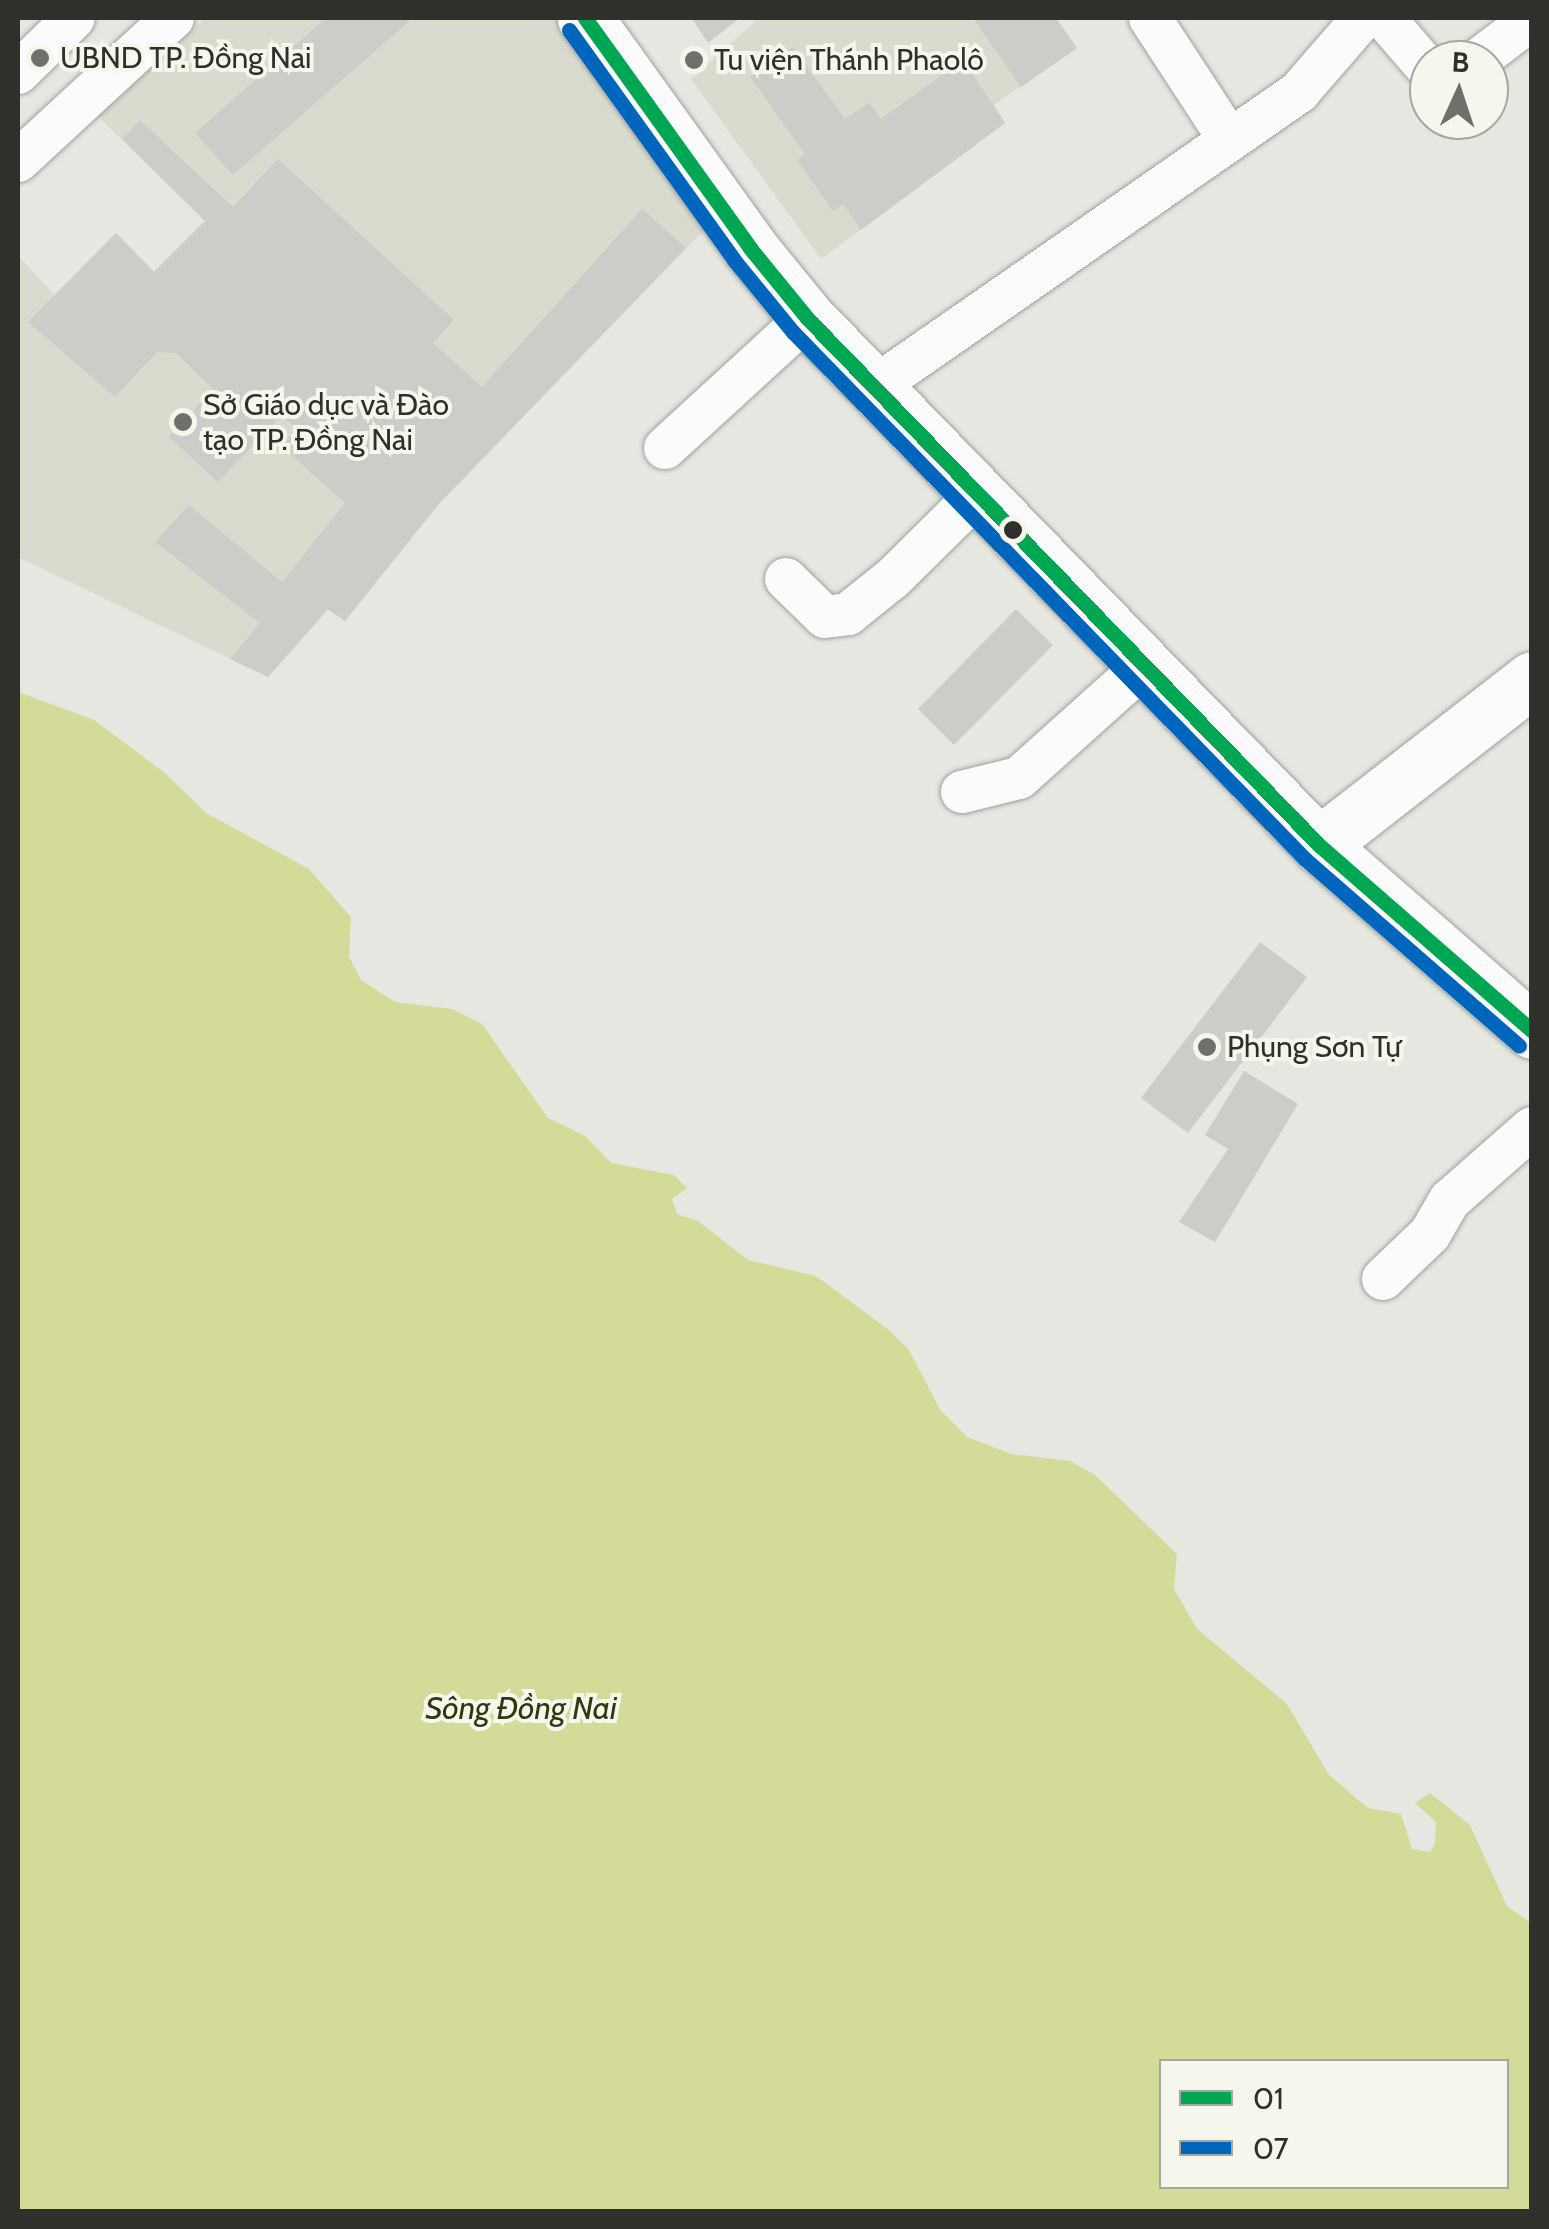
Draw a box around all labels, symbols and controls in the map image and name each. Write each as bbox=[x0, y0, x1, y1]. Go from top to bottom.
place label: UBND TP. Đồng Nai bbox=[60, 40, 311, 76]
north arrow bbox=[1409, 40, 1509, 140]
place label: Tu viện Thánh Phaolô bbox=[714, 42, 984, 78]
text: B bbox=[1451, 45, 1470, 79]
marker: UBND TP. Đồng Nai bbox=[29, 47, 51, 69]
marker: Tu viện Thánh Phaolô bbox=[683, 49, 705, 71]
place label: Sở Giáo dục và Đào tạo TP. Đồng Nai bbox=[203, 387, 449, 458]
marker: Sở Giáo dục và Đào tạo TP. Đồng Nai bbox=[172, 411, 194, 433]
unlabelled marker bbox=[1003, 520, 1023, 540]
place label: Phụng Sơn Tự bbox=[1227, 1029, 1401, 1065]
marker: Phụng Sơn Tự bbox=[1196, 1036, 1218, 1058]
water label: Sông Đồng Nai bbox=[425, 1689, 617, 1727]
legend bbox=[1159, 2059, 1509, 2189]
text: 01 bbox=[1253, 2080, 1284, 2117]
text: 07 bbox=[1253, 2130, 1289, 2167]

